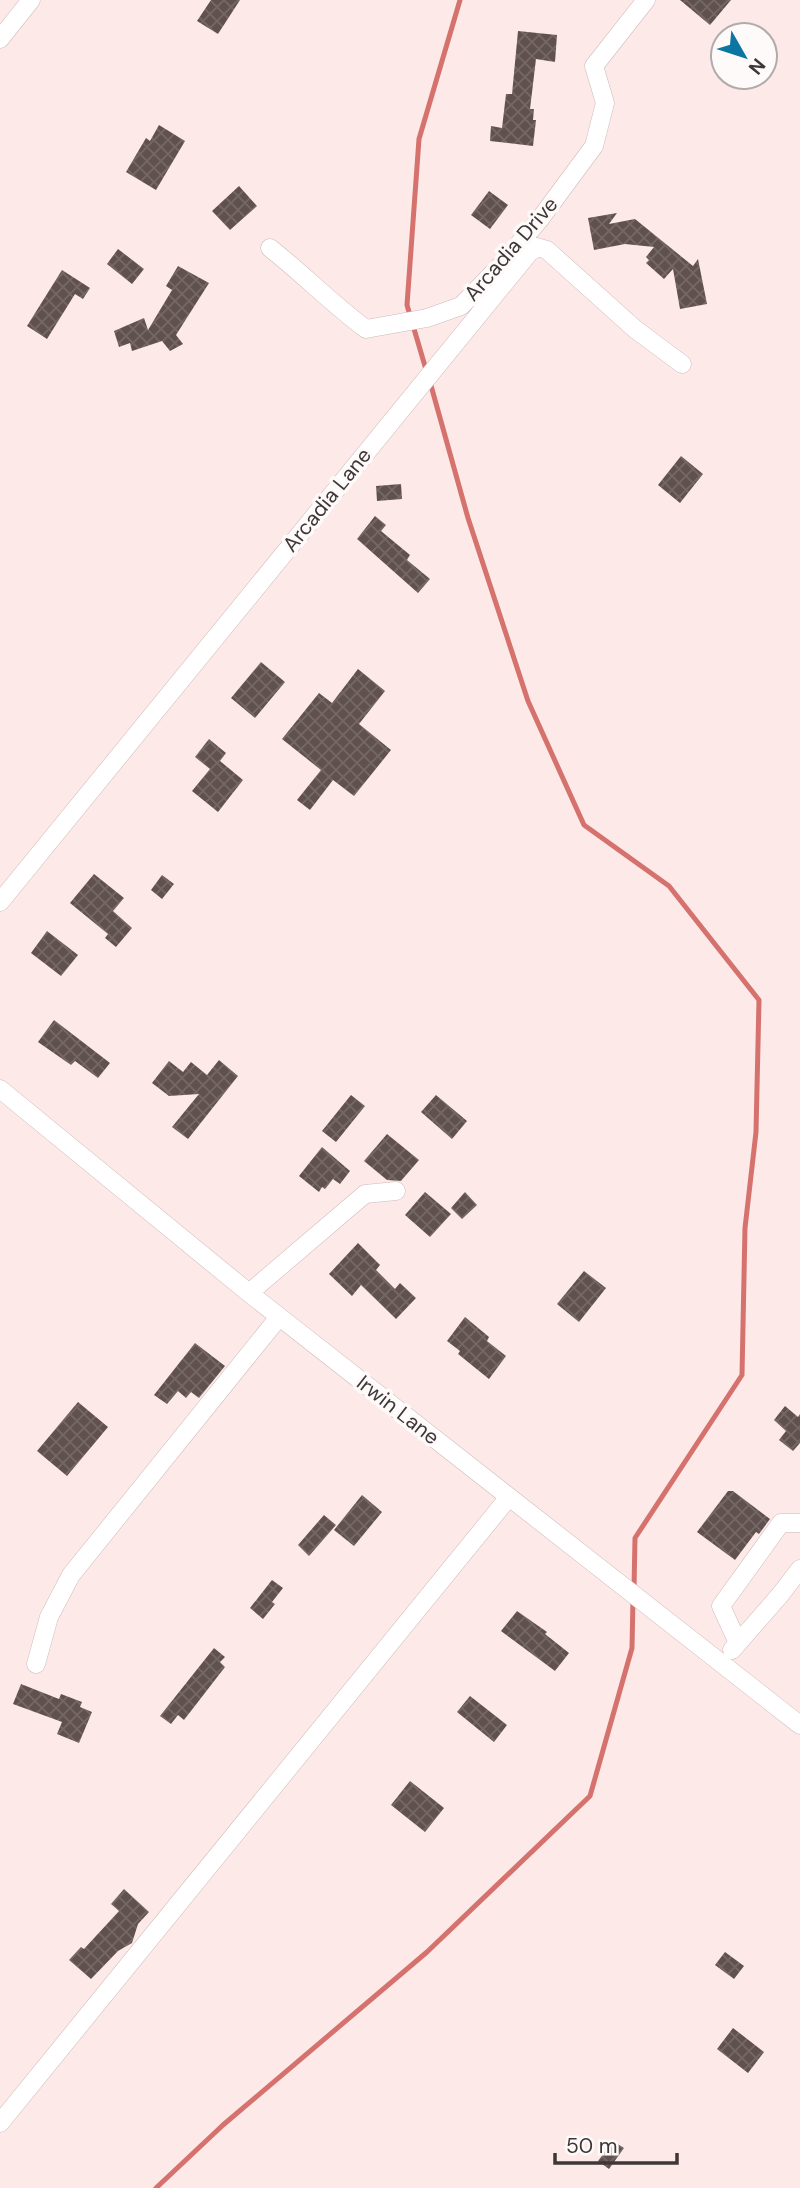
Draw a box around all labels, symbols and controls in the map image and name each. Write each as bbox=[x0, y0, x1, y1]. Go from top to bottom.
north arrow bbox=[709, 21, 779, 91]
text: N bbox=[743, 53, 771, 80]
street label: Arcadia Drive bbox=[458, 191, 564, 307]
street label: Arcadia Lane bbox=[276, 442, 378, 558]
street label: Irwin Lane bbox=[351, 1369, 445, 1451]
scale bar bbox=[555, 2122, 678, 2166]
text: 50 m bbox=[566, 2132, 617, 2160]

